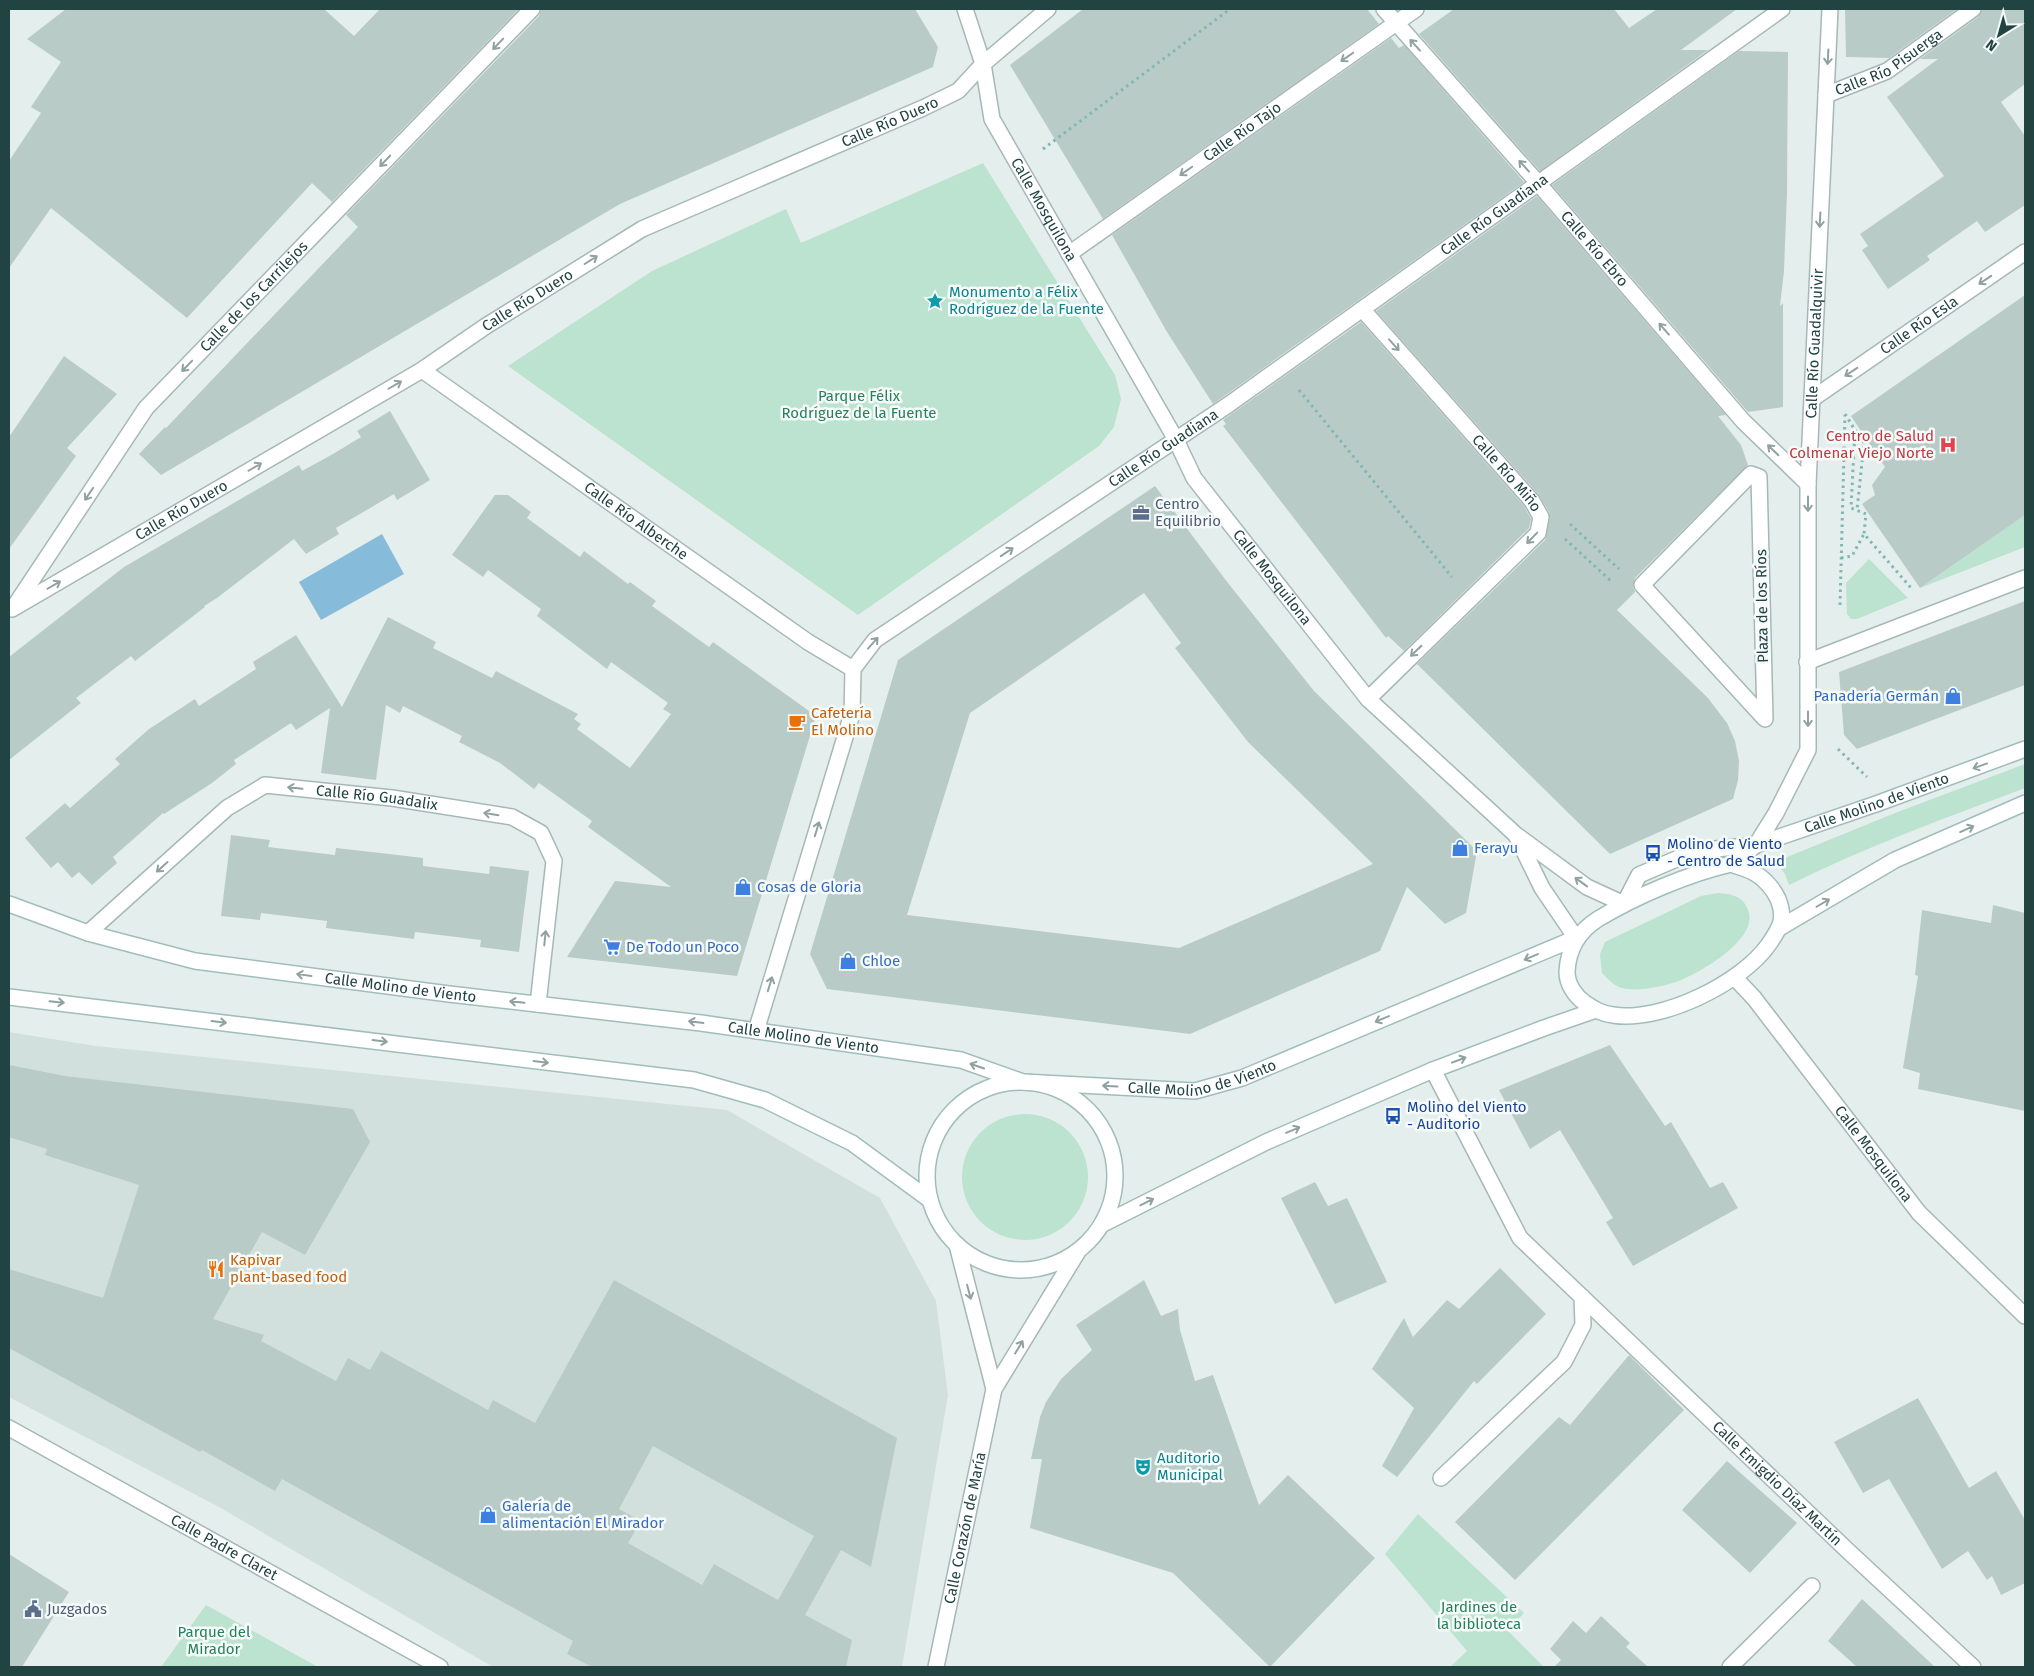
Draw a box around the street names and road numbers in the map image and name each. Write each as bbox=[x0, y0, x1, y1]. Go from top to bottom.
street label: Calle Río Pisuerga bbox=[1832, 25, 1946, 100]
street label: Calle Río Duero bbox=[839, 93, 941, 151]
street label: Calle Río Tajo bbox=[1200, 98, 1285, 165]
street label: Calle Mosquilona bbox=[1007, 154, 1081, 265]
street label: Calle Río Guadiana bbox=[1437, 170, 1552, 259]
street label: Calle Río Ebro bbox=[1557, 207, 1632, 290]
street label: Calle de los Carrilejos bbox=[196, 237, 312, 356]
street label: Calle Río Duero bbox=[479, 265, 576, 335]
street label: Calle Río Guadalquivir bbox=[1802, 268, 1827, 419]
street label: Calle Río Esla bbox=[1877, 292, 1961, 358]
street label: Calle Río Guadiana bbox=[1105, 405, 1222, 491]
street label: Calle Río Miño bbox=[1468, 431, 1545, 515]
street label: Calle Río Duero bbox=[132, 476, 231, 544]
street label: Calle Río Alberche bbox=[581, 478, 692, 564]
street label: Calle Mosquilona bbox=[1229, 526, 1315, 629]
street label: Plaza de los Ríos bbox=[1752, 549, 1772, 663]
street label: Calle Molino de Viento bbox=[1802, 769, 1951, 837]
street label: Calle Río Guadalix bbox=[315, 781, 440, 814]
street label: Calle Molino de Viento bbox=[324, 969, 477, 1006]
street label: Calle Molino de Viento bbox=[727, 1018, 880, 1057]
street label: Calle Molino de Viento bbox=[1127, 1056, 1279, 1100]
street label: Calle Mosquilona bbox=[1831, 1102, 1916, 1206]
street label: Calle Emigdio Díaz Martín bbox=[1709, 1417, 1846, 1549]
street label: Calle Corazón de María bbox=[940, 1450, 990, 1606]
street label: Calle Padre Claret bbox=[168, 1510, 281, 1584]

